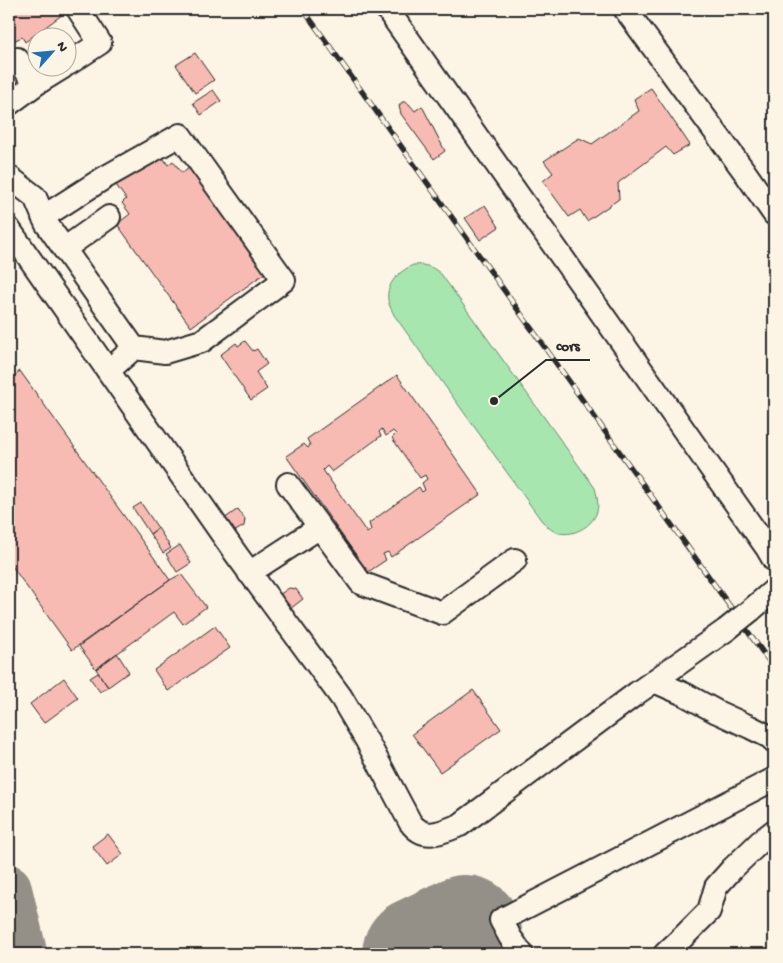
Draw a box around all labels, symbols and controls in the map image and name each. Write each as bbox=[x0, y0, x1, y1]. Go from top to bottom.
north arrow bbox=[28, 28, 78, 78]
text: N bbox=[52, 39, 71, 55]
callout: cors bbox=[546, 330, 590, 360]
text: cors bbox=[556, 338, 581, 356]

